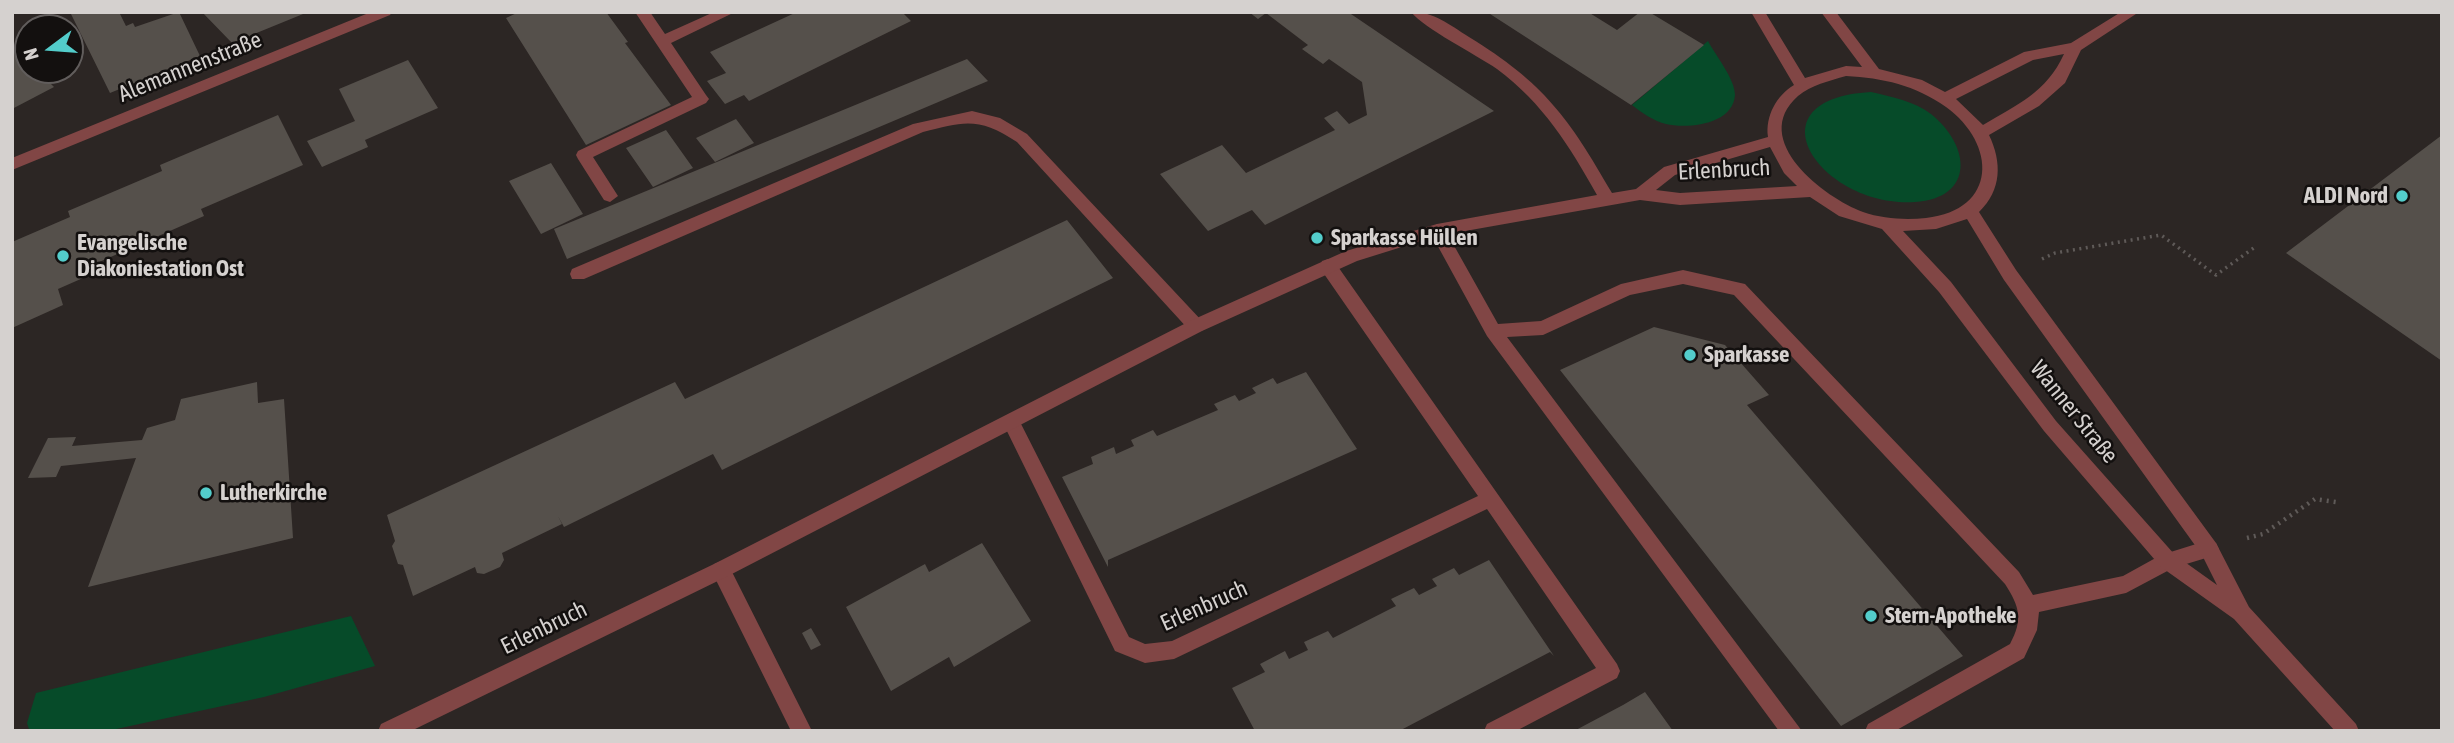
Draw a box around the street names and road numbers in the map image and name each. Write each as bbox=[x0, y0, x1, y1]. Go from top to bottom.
street label: Alemannenstraße bbox=[114, 26, 266, 108]
street label: Erlenbruch bbox=[1677, 154, 1771, 186]
street label: Wanner Straße bbox=[2024, 355, 2124, 469]
street label: Erlenbruch bbox=[1156, 575, 1252, 637]
street label: Erlenbruch bbox=[496, 595, 592, 661]

